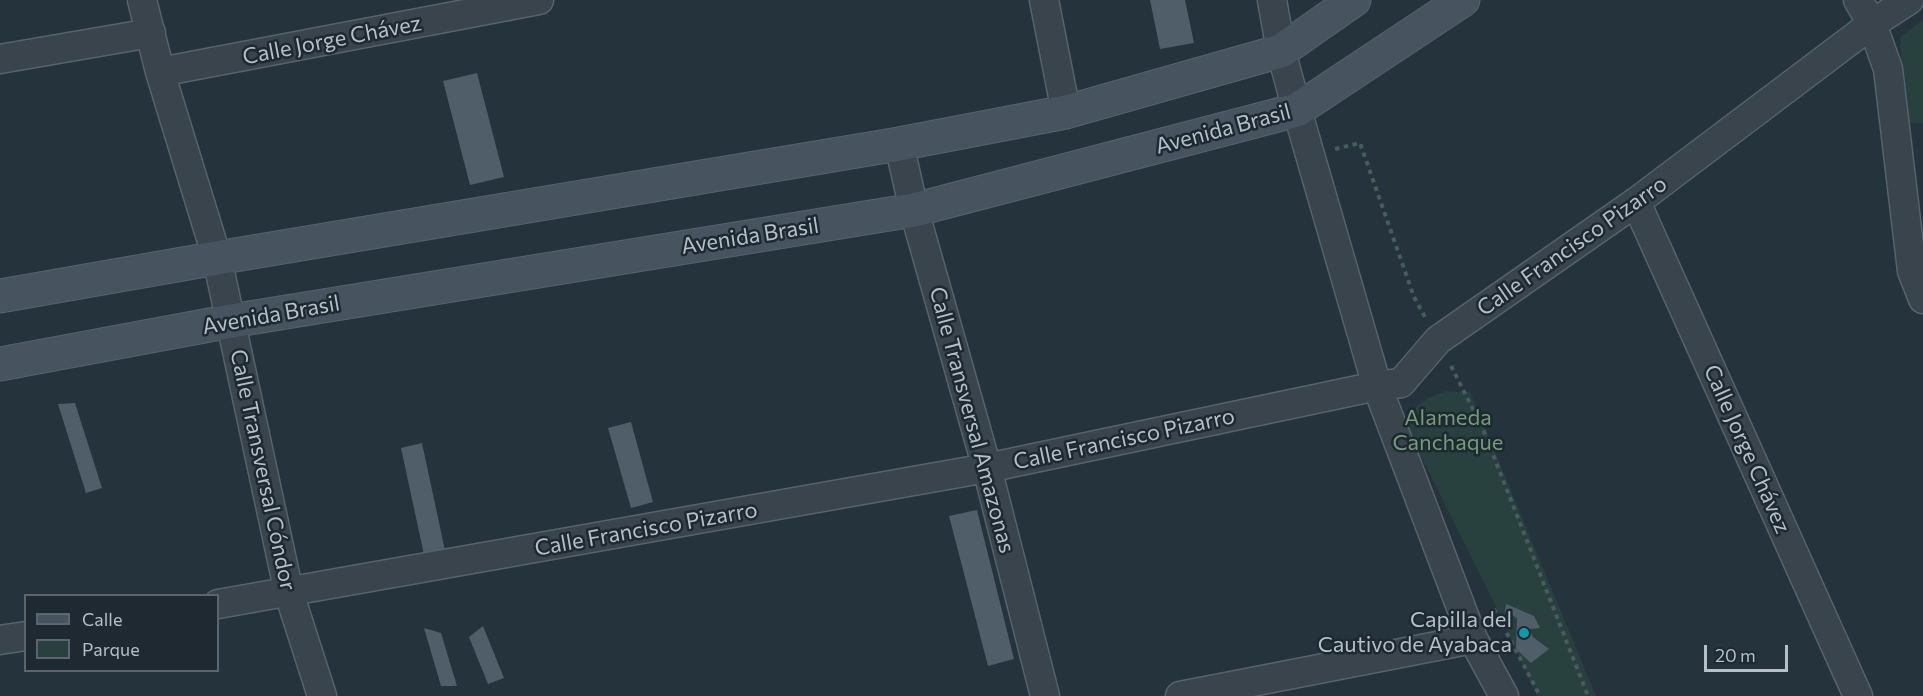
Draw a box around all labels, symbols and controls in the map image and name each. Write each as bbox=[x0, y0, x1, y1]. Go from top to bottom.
street label: Calle Jorge Chávez bbox=[240, 10, 424, 70]
street label: Avenida Brasil bbox=[1152, 98, 1294, 160]
street label: Calle Francisco Pizarro bbox=[1472, 170, 1672, 322]
street label: Avenida Brasil bbox=[679, 212, 821, 260]
street label: Calle Transversal Amazonas bbox=[924, 284, 1020, 556]
street label: Avenida Brasil bbox=[200, 290, 342, 340]
street label: Calle Transversal Cóndor bbox=[225, 347, 301, 593]
street label: Calle Jorge Chávez bbox=[1698, 361, 1796, 537]
street label: Calle Francisco Pizarro bbox=[1011, 403, 1237, 475]
park label: Alameda Canchaque bbox=[1393, 405, 1503, 457]
street label: Calle Francisco Pizarro bbox=[533, 496, 759, 562]
legend bbox=[24, 594, 219, 672]
place label: Capilla del Cautivo de Ayabaca bbox=[1318, 607, 1512, 658]
text: Calle bbox=[82, 608, 122, 630]
marker: Capilla del Cautivo de Ayabaca bbox=[1517, 626, 1531, 640]
scale bar bbox=[1707, 633, 1791, 671]
text: Parque bbox=[82, 638, 140, 660]
text: 20 m bbox=[1715, 644, 1756, 666]

